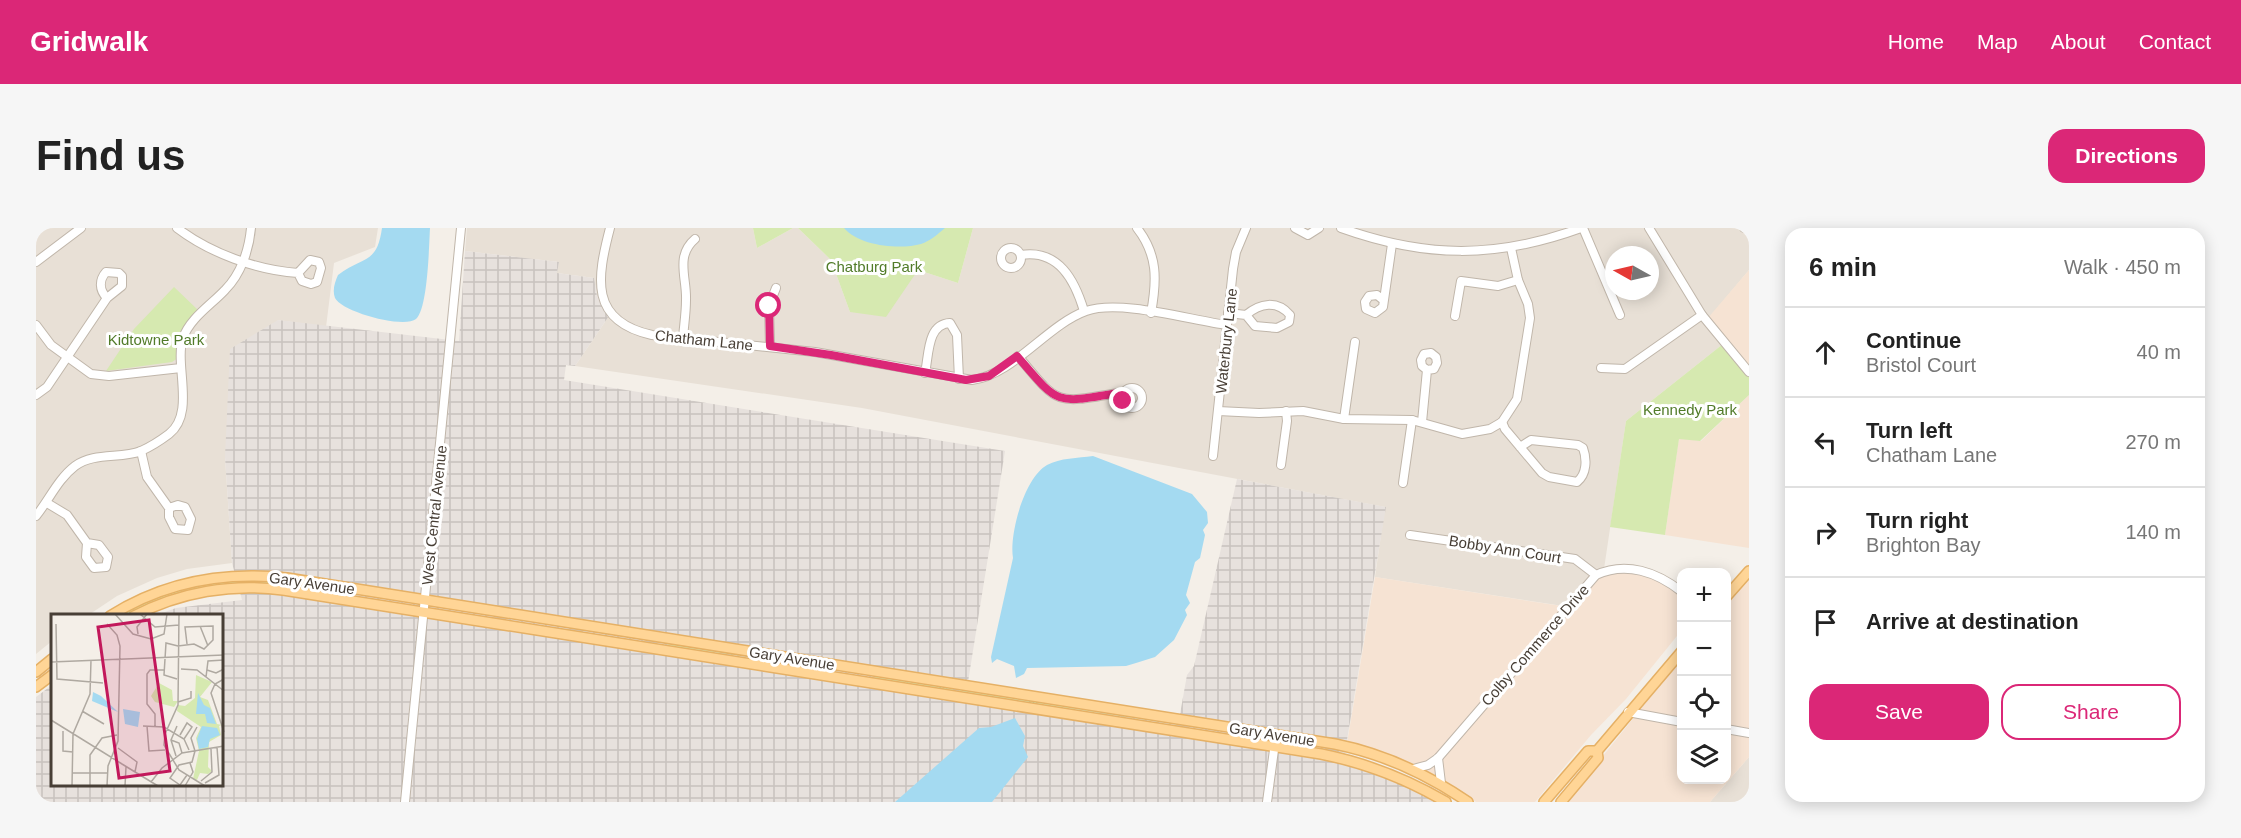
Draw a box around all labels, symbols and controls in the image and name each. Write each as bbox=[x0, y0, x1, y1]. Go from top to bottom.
text: Gridwalk bbox=[30, 26, 148, 57]
text: Home bbox=[1888, 30, 1944, 53]
text: Map bbox=[1977, 30, 2018, 53]
text: About bbox=[2051, 30, 2106, 53]
text: Contact bbox=[2139, 30, 2211, 53]
button: Directions bbox=[2048, 129, 2205, 183]
text: Find us bbox=[36, 132, 185, 179]
north arrow bbox=[1605, 246, 1659, 300]
text: 6 min bbox=[1809, 252, 1877, 282]
text: Walk · 450 m bbox=[2064, 256, 2181, 278]
park label: Chatburg Park bbox=[826, 258, 923, 275]
street label: Waterbury Lane bbox=[1212, 287, 1240, 395]
route start bbox=[755, 292, 781, 318]
street label: Chatham Lane bbox=[654, 326, 754, 354]
text: Continue bbox=[1866, 328, 1961, 353]
park label: Kidtowne Park bbox=[108, 331, 205, 348]
icon: ahead bbox=[1809, 336, 1842, 369]
text: 40 m bbox=[2137, 341, 2181, 363]
text: Bristol Court bbox=[1866, 354, 1976, 376]
route end bbox=[1109, 387, 1135, 413]
park label: Kennedy Park bbox=[1643, 401, 1738, 418]
text: Turn left bbox=[1866, 418, 1952, 443]
icon: left bbox=[1809, 426, 1842, 459]
text: 270 m bbox=[2125, 431, 2181, 453]
street label: West Central Avenue bbox=[418, 444, 450, 586]
text: Chatham Lane bbox=[1866, 444, 1997, 466]
text: Turn right bbox=[1866, 508, 1968, 533]
icon: right bbox=[1809, 516, 1842, 549]
text: 140 m bbox=[2125, 521, 2181, 543]
street label: Bobby Ann Court bbox=[1448, 532, 1563, 566]
text: Brighton Bay bbox=[1866, 534, 1981, 556]
map controls bbox=[1677, 568, 1731, 784]
button: + bbox=[1677, 568, 1731, 622]
street label: Gary Avenue bbox=[268, 569, 356, 597]
street label: Colby Commerce Drive bbox=[1478, 581, 1592, 709]
icon: arrive bbox=[1809, 606, 1842, 639]
text: Arrive at destination bbox=[1866, 609, 2079, 634]
inset map bbox=[51, 614, 224, 787]
button: − bbox=[1677, 622, 1731, 676]
street label: Gary Avenue bbox=[748, 643, 836, 673]
button: locate bbox=[1677, 676, 1731, 730]
button: Save bbox=[1809, 684, 1989, 740]
button: Share bbox=[2001, 684, 2181, 740]
street label: Gary Avenue bbox=[1228, 719, 1316, 749]
button: layers bbox=[1677, 730, 1731, 784]

